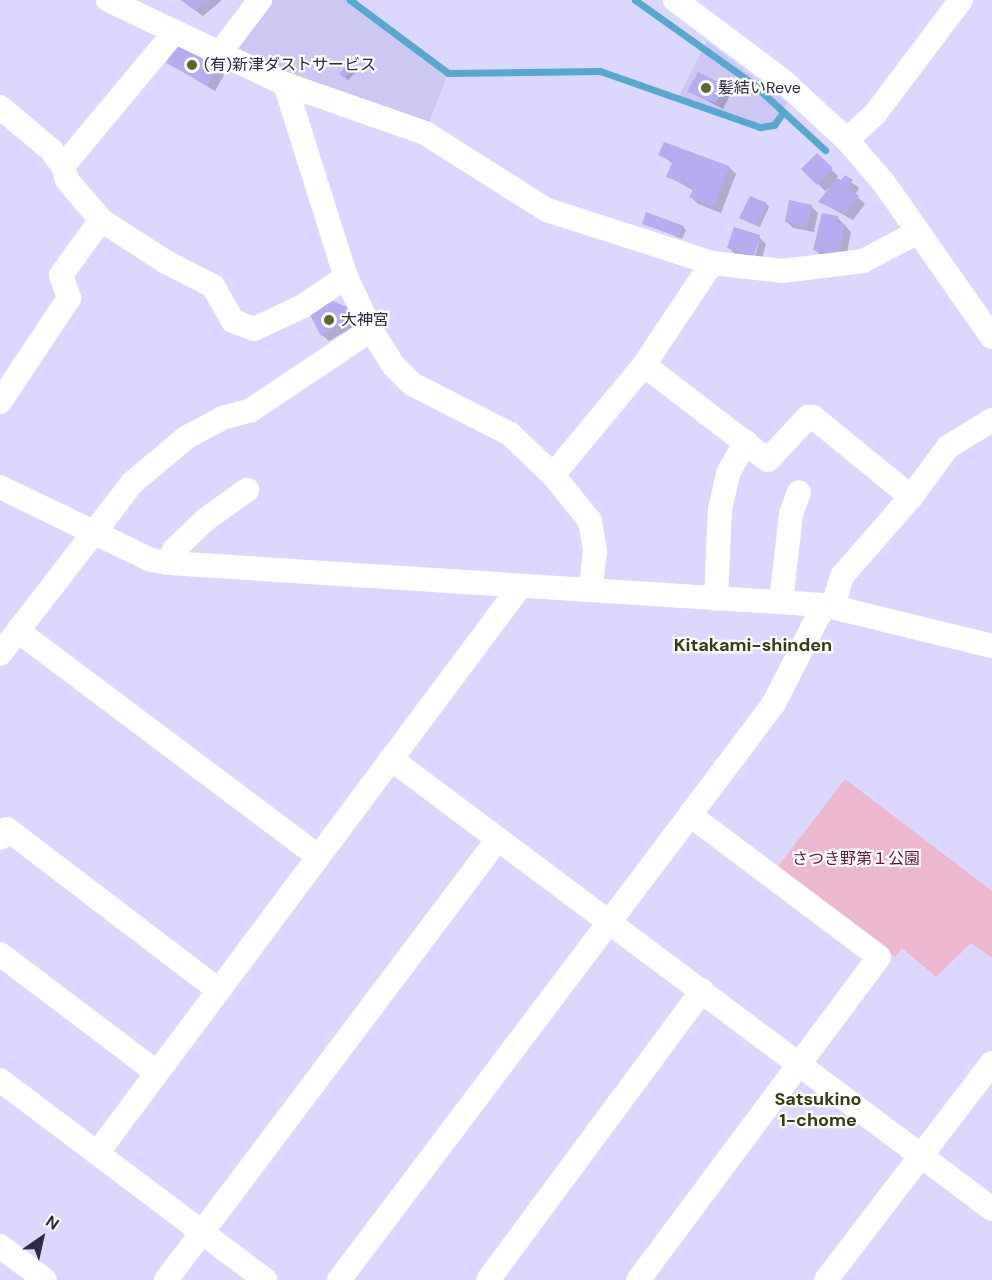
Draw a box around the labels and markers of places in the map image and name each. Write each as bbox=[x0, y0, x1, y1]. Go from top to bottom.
place label: (有)新津ダストサービス bbox=[204, 55, 376, 75]
marker: (有)新津ダストサービス bbox=[185, 58, 199, 72]
place label: 髪結いReve bbox=[718, 78, 801, 98]
marker: 髪結いReve bbox=[699, 81, 713, 95]
place label: 大神宮 bbox=[341, 310, 389, 330]
marker: 大神宮 bbox=[322, 313, 336, 327]

